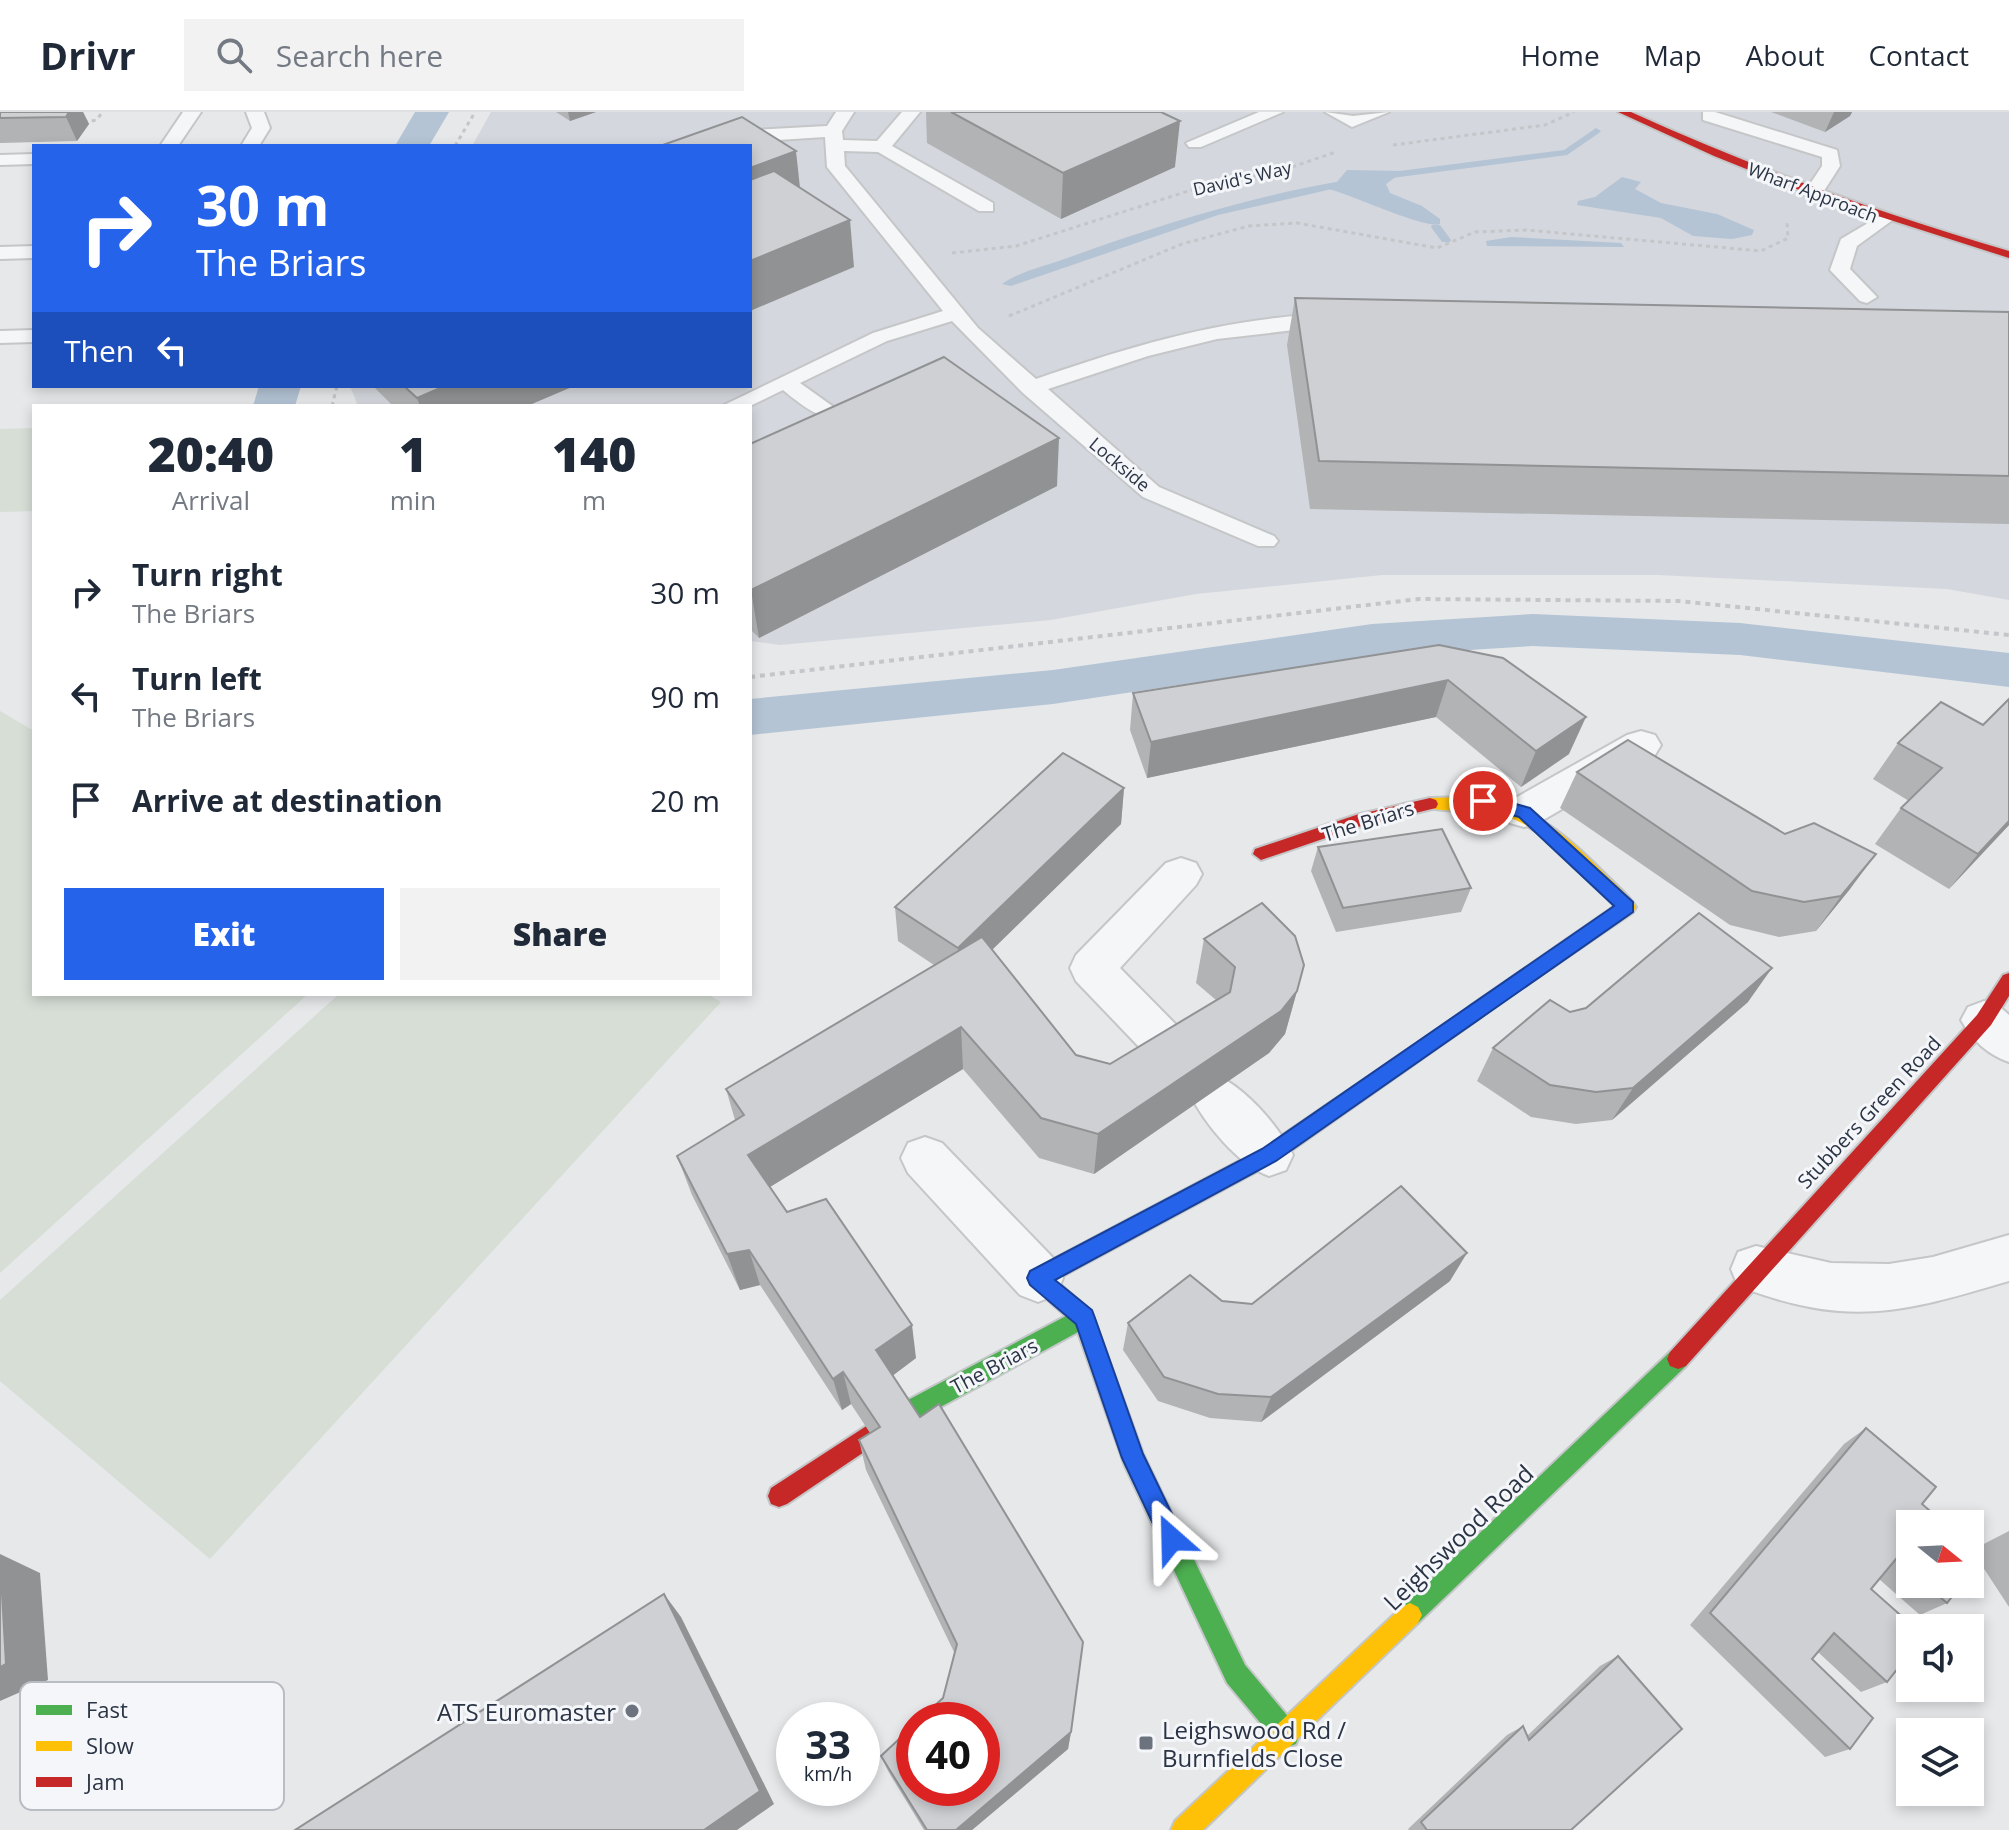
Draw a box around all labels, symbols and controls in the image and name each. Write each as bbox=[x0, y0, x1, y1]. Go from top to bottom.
search box bbox=[184, 19, 744, 91]
text: Drivr bbox=[40, 29, 136, 81]
icon: search bbox=[212, 33, 256, 77]
text: Search here bbox=[276, 35, 443, 76]
text: Home bbox=[1521, 36, 1600, 74]
text: Map bbox=[1644, 36, 1702, 74]
text: About bbox=[1746, 36, 1824, 74]
text: Contact bbox=[1868, 36, 1969, 74]
street label: David's Way bbox=[1190, 155, 1295, 201]
street label: Wharf Approach bbox=[1745, 156, 1881, 228]
text: 30 m bbox=[196, 166, 330, 242]
icon: right bbox=[64, 176, 168, 280]
text: The Briars bbox=[196, 238, 366, 287]
icon: left bbox=[150, 328, 194, 372]
text: Then bbox=[64, 330, 134, 371]
text: 20:40 bbox=[148, 421, 274, 486]
text: 1 bbox=[399, 421, 427, 486]
text: 140 bbox=[552, 421, 636, 486]
street label: Lockside bbox=[1084, 431, 1156, 497]
text: Arrival bbox=[172, 482, 250, 518]
text: min bbox=[390, 482, 436, 518]
text: m bbox=[582, 482, 606, 518]
text: Turn right bbox=[132, 554, 283, 595]
icon: right bbox=[64, 570, 108, 614]
text: 30 m bbox=[650, 572, 720, 613]
text: The Briars bbox=[132, 595, 255, 631]
text: Turn left bbox=[132, 658, 262, 699]
icon: left bbox=[64, 674, 108, 718]
text: 90 m bbox=[650, 676, 720, 717]
text: The Briars bbox=[132, 699, 255, 735]
pin bbox=[1449, 767, 1517, 835]
icon: arrive bbox=[64, 778, 108, 822]
icon: arrive bbox=[1461, 779, 1505, 823]
text: Arrive at destination bbox=[132, 780, 443, 821]
text: 20 m bbox=[650, 780, 720, 821]
street label: The Briars bbox=[1319, 794, 1417, 848]
button: Exit bbox=[64, 888, 384, 980]
button: Share bbox=[400, 888, 720, 980]
street label: Stubbers Green Road bbox=[1791, 1030, 1947, 1194]
street label: The Briars bbox=[946, 1332, 1042, 1400]
street label: Leighswood Road bbox=[1376, 1457, 1540, 1617]
position arrow bbox=[1130, 1497, 1214, 1581]
north arrow bbox=[1896, 1510, 1984, 1598]
map controls bbox=[1896, 1510, 1984, 1806]
button: sound bbox=[1896, 1614, 1984, 1702]
legend bbox=[20, 1682, 284, 1810]
text: Fast bbox=[86, 1694, 128, 1724]
place label: ATS Euromaster bbox=[437, 1695, 616, 1728]
marker: ATS Euromaster bbox=[623, 1702, 641, 1720]
speed limit sign: 40 bbox=[896, 1702, 1000, 1806]
place label: Leighswood Rd / Burnfields Close bbox=[1162, 1713, 1346, 1774]
text: 33 bbox=[805, 1716, 851, 1771]
button: layers bbox=[1896, 1718, 1984, 1806]
text: Slow bbox=[86, 1730, 134, 1760]
marker: Leighswood Rd / Burnfields Close bbox=[1137, 1734, 1155, 1752]
text: km/h bbox=[804, 1760, 852, 1787]
text: Jam bbox=[84, 1766, 125, 1796]

